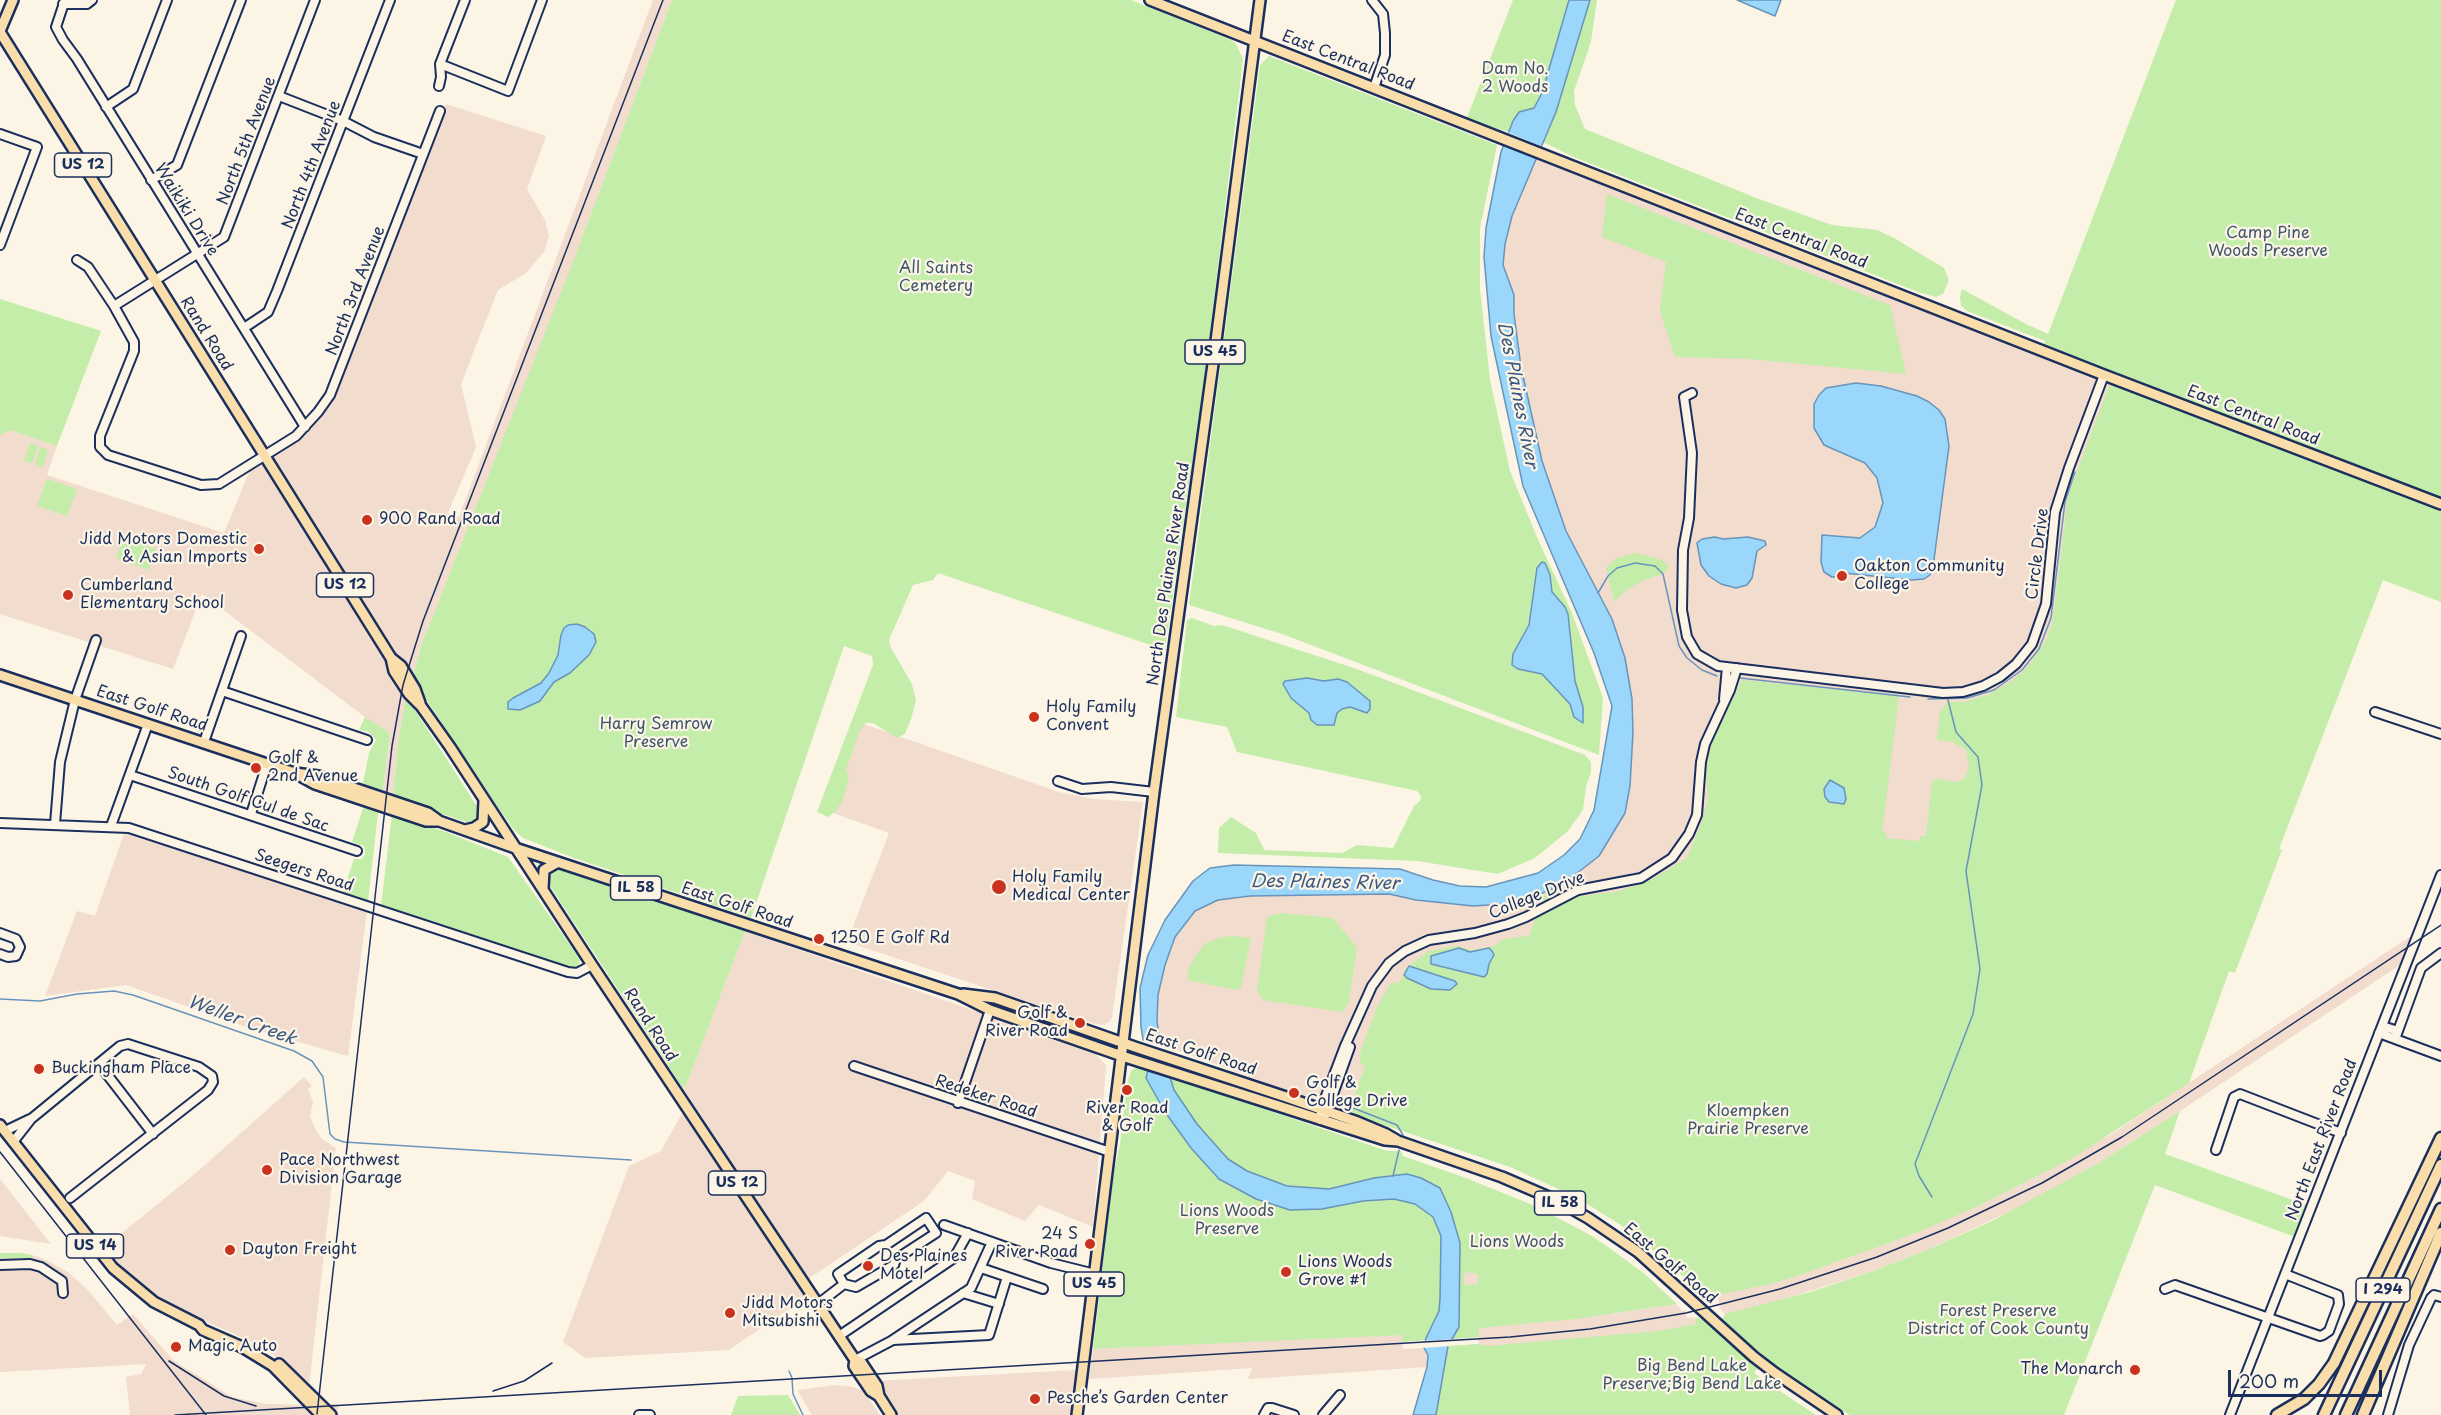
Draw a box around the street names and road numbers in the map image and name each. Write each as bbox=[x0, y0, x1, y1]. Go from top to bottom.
street label: East Central Road bbox=[1279, 27, 1417, 95]
street label: North 5th Avenue bbox=[214, 74, 280, 208]
street label: North 4th Avenue bbox=[279, 98, 345, 232]
road number: US 12 bbox=[54, 153, 112, 177]
street label: Waikiki Drive bbox=[150, 160, 222, 260]
street label: East Central Road bbox=[1732, 205, 1870, 273]
street label: North 3rd Avenue bbox=[322, 224, 390, 358]
street label: Rand Road bbox=[176, 293, 236, 375]
road number: US 45 bbox=[1185, 340, 1245, 364]
street label: East Central Road bbox=[2184, 382, 2322, 450]
street label: North Des Plaines River Road bbox=[1144, 461, 1194, 687]
street label: Circle Drive bbox=[2023, 507, 2053, 601]
road number: US 12 bbox=[316, 573, 374, 597]
street label: East Golf Road bbox=[94, 682, 210, 736]
street label: South Golf Cul de Sac bbox=[165, 763, 331, 837]
street label: Seegers Road bbox=[252, 846, 356, 896]
street label: College Drive bbox=[1486, 868, 1588, 924]
road number: IL 58 bbox=[610, 876, 662, 900]
street label: East Golf Road bbox=[679, 879, 795, 933]
street label: Rand Road bbox=[619, 985, 681, 1065]
street label: East Golf Road bbox=[1143, 1026, 1259, 1080]
street label: North East River Road bbox=[2282, 1057, 2362, 1223]
street label: Redeker Road bbox=[933, 1072, 1039, 1122]
road number: US 12 bbox=[708, 1171, 766, 1195]
road number: IL 58 bbox=[1534, 1191, 1586, 1215]
street label: East Golf Road bbox=[1619, 1219, 1721, 1309]
road number: US 14 bbox=[66, 1234, 124, 1258]
road number: US 45 bbox=[1064, 1272, 1124, 1296]
road number: I 294 bbox=[2356, 1278, 2410, 1302]

